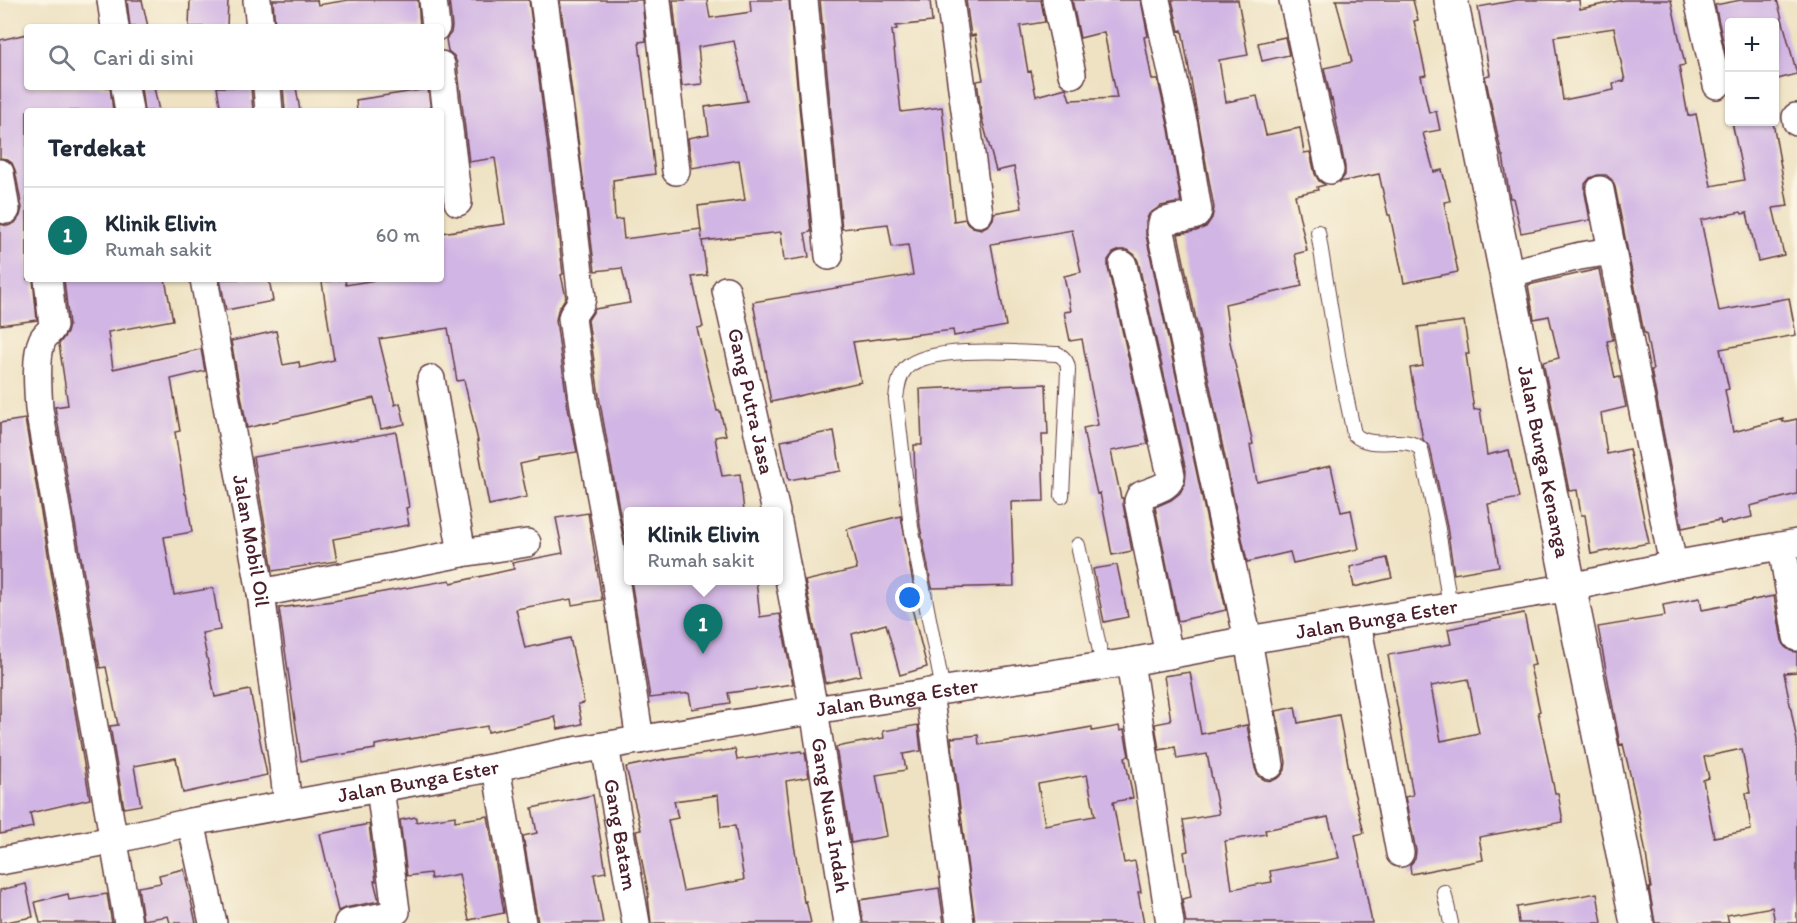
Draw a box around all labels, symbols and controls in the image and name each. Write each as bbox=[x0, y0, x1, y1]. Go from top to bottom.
map controls bbox=[1725, 18, 1779, 126]
button: + bbox=[1725, 18, 1779, 72]
search box bbox=[24, 24, 444, 90]
icon: search bbox=[45, 41, 78, 74]
text: Cari di sini bbox=[93, 44, 194, 71]
button: − bbox=[1725, 72, 1779, 126]
text: Terdekat bbox=[48, 131, 146, 163]
text: Klinik Elivin bbox=[105, 210, 217, 237]
text: 1 bbox=[63, 223, 72, 247]
text: 60 m bbox=[376, 223, 420, 247]
text: Rumah sakit bbox=[105, 237, 212, 261]
street label: Gang Putra Jasa bbox=[723, 326, 780, 477]
street label: Jalan Bunga Kenanga bbox=[1513, 363, 1576, 560]
street label: Jalan Mobil Oil bbox=[228, 472, 276, 608]
popup bbox=[624, 507, 783, 585]
text: Klinik Elivin bbox=[648, 521, 759, 548]
text: Rumah sakit bbox=[648, 548, 754, 572]
your location bbox=[895, 583, 924, 612]
street label: Jalan Bunga Ester bbox=[1294, 593, 1460, 644]
pin: 1 bbox=[684, 604, 722, 654]
street label: Jalan Bunga Ester bbox=[814, 672, 980, 722]
street label: Gang Nusa Indah bbox=[807, 736, 856, 894]
street label: Jalan Bunga Ester bbox=[336, 754, 502, 807]
street label: Gang Batam bbox=[599, 777, 643, 893]

